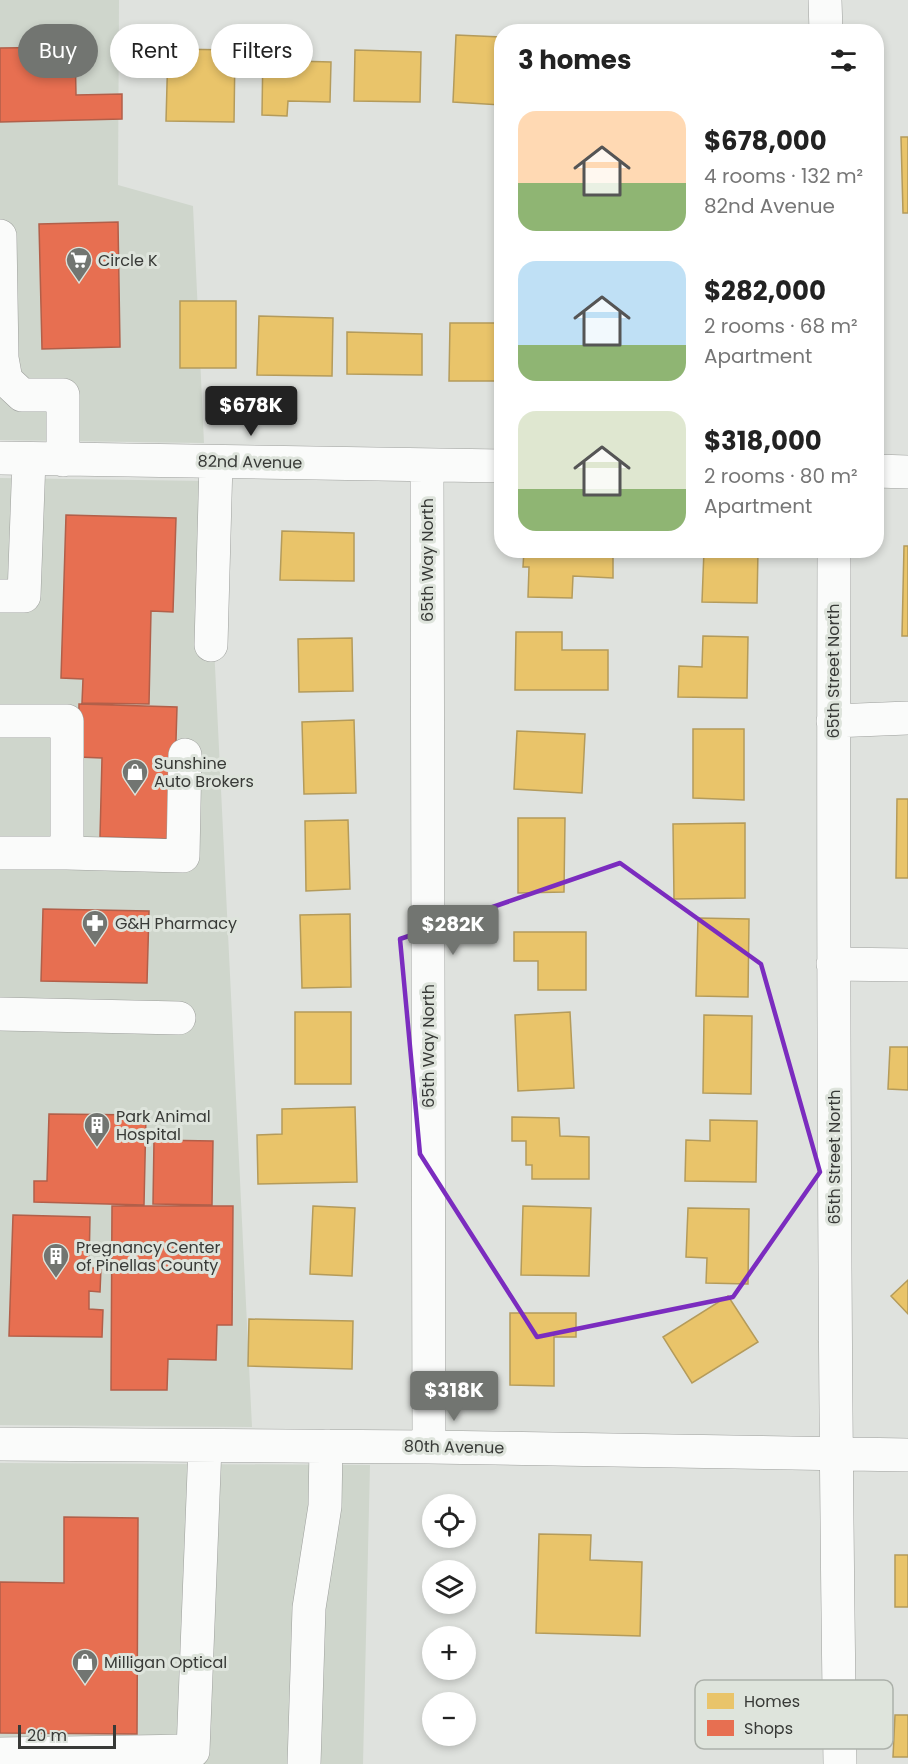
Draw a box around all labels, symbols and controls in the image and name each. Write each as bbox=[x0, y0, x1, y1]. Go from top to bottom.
chip: Buy bbox=[18, 24, 98, 78]
chip: Rent bbox=[110, 24, 199, 78]
chip: Filters bbox=[211, 24, 313, 78]
text: 3 homes bbox=[518, 42, 631, 78]
icon: filters bbox=[827, 44, 860, 77]
text: $678,000 bbox=[704, 123, 827, 159]
icon: home bbox=[566, 135, 638, 207]
text: 4 rooms · 132 m² bbox=[704, 162, 863, 190]
text: 82nd Avenue bbox=[704, 192, 835, 220]
supermarket icon: Circle K bbox=[64, 245, 94, 283]
place label: Circle K bbox=[98, 249, 158, 272]
text: $282,000 bbox=[704, 273, 826, 309]
icon: home bbox=[566, 285, 638, 357]
text: 2 rooms · 68 m² bbox=[704, 312, 858, 340]
text: Apartment bbox=[704, 342, 812, 370]
pin: $678K bbox=[209, 386, 293, 437]
text: $678K bbox=[219, 391, 283, 419]
text: $318,000 bbox=[704, 423, 822, 459]
icon: home bbox=[566, 435, 638, 507]
street label: 82nd Avenue bbox=[197, 450, 303, 474]
text: 2 rooms · 80 m² bbox=[704, 462, 858, 490]
text: Apartment bbox=[704, 492, 812, 520]
street label: 65th Way North bbox=[416, 498, 439, 622]
street label: 65th Street North bbox=[822, 603, 845, 739]
place label: Sunshine Auto Brokers bbox=[154, 752, 254, 793]
shop icon: Sunshine Auto Brokers bbox=[120, 757, 150, 795]
pin: $282K bbox=[411, 905, 495, 956]
pharmacy icon: G&H Pharmacy bbox=[80, 908, 110, 946]
text: $282K bbox=[422, 910, 484, 938]
place label: G&H Pharmacy bbox=[115, 912, 237, 935]
street label: 65th Way North bbox=[417, 984, 440, 1108]
street label: 65th Street North bbox=[823, 1089, 846, 1225]
place label: Park Animal Hospital bbox=[116, 1105, 211, 1146]
building icon: Park Animal Hospital bbox=[82, 1110, 112, 1148]
place label: Pregnancy Center of Pinellas County bbox=[76, 1236, 221, 1277]
building icon: Pregnancy Center of Pinellas County bbox=[41, 1241, 71, 1279]
pin: $318K bbox=[412, 1371, 496, 1422]
text: $318K bbox=[424, 1376, 484, 1404]
street label: 80th Avenue bbox=[404, 1435, 505, 1459]
map controls bbox=[422, 1494, 476, 1746]
button: locate bbox=[422, 1494, 476, 1548]
button: layers bbox=[422, 1560, 476, 1614]
button: + bbox=[422, 1626, 476, 1680]
shop icon: Milligan Optical bbox=[70, 1647, 100, 1685]
place label: Milligan Optical bbox=[104, 1651, 227, 1674]
legend bbox=[695, 1680, 893, 1749]
text: Homes bbox=[744, 1690, 800, 1713]
button: − bbox=[422, 1692, 476, 1746]
text: Shops bbox=[744, 1717, 793, 1740]
scale bar bbox=[18, 1722, 116, 1750]
text: 20 m bbox=[27, 1724, 67, 1747]

